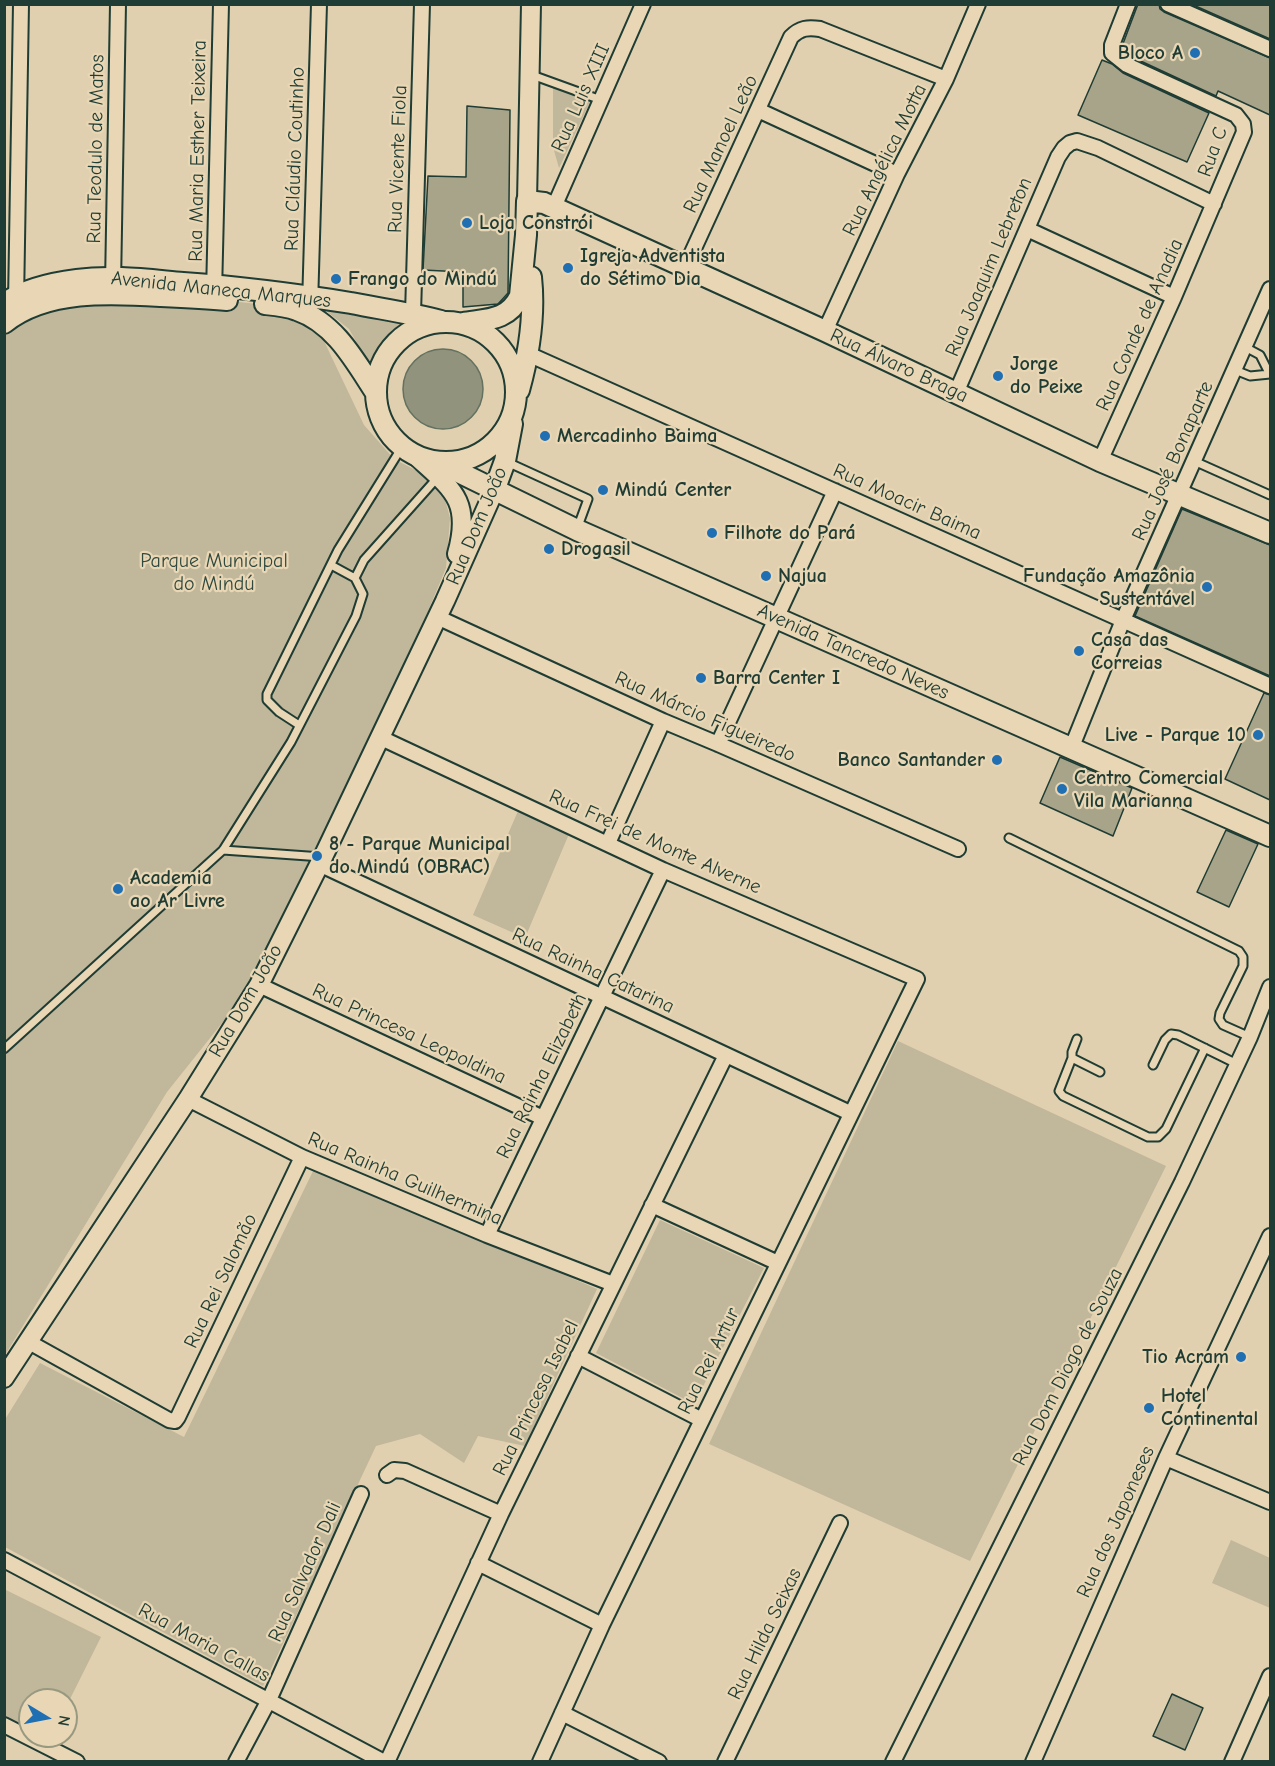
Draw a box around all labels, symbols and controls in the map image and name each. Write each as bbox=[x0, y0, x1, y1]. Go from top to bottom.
street label: Rua Maria Esther Teixeira bbox=[184, 40, 212, 262]
street label: Rua Luis XIII bbox=[546, 40, 616, 156]
place label: Bloco A bbox=[1118, 41, 1183, 65]
marker: Bloco A bbox=[1188, 46, 1202, 60]
street label: Rua Teodulo de Matos bbox=[82, 54, 110, 244]
street label: Rua Cláudio Coutinho bbox=[280, 66, 310, 252]
street label: Rua Manoel Leão bbox=[679, 71, 763, 217]
street label: Rua Angélica Motta bbox=[838, 80, 932, 240]
street label: Rua Vicente Fiola bbox=[383, 84, 413, 234]
street label: Rua C bbox=[1193, 124, 1233, 180]
street label: Rua Joaquim Lebreton bbox=[940, 174, 1038, 360]
place label: Loja Constrói bbox=[479, 211, 593, 235]
marker: Loja Constrói bbox=[460, 216, 474, 230]
street label: Rua Conde de Anadia bbox=[1091, 235, 1189, 415]
place label: Igreja Adventista do Sétimo Dia bbox=[580, 244, 725, 291]
marker: Igreja Adventista do Sétimo Dia bbox=[561, 261, 575, 275]
street label: Avenida Maneca Marques bbox=[110, 267, 332, 313]
place label: Frango do Mindú bbox=[348, 267, 497, 291]
marker: Frango do Mindú bbox=[329, 272, 343, 286]
street label: Rua Álvaro Braga bbox=[826, 324, 972, 408]
place label: Jorge do Peixe bbox=[1010, 352, 1083, 399]
marker: Jorge do Peixe bbox=[991, 369, 1005, 383]
street label: Rua José Bonaparte bbox=[1127, 378, 1219, 544]
place label: Mercadinho Baima bbox=[557, 424, 717, 448]
marker: Mercadinho Baima bbox=[538, 429, 552, 443]
street label: Rua Moacir Baima bbox=[829, 459, 985, 545]
street label: Rua Dom João bbox=[441, 463, 513, 589]
place label: Mindú Center bbox=[615, 478, 731, 502]
marker: Mindú Center bbox=[596, 483, 610, 497]
place label: Filhote do Pará bbox=[724, 521, 856, 545]
marker: Filhote do Pará bbox=[705, 526, 719, 540]
place label: Drogasil bbox=[561, 537, 631, 561]
marker: Drogasil bbox=[542, 542, 556, 556]
park label: Parque Municipal do Mindú bbox=[140, 549, 288, 596]
place label: Najua bbox=[778, 564, 827, 588]
place label: Fundação Amazônia Sustentável bbox=[1023, 564, 1195, 611]
marker: Najua bbox=[759, 569, 773, 583]
marker: Fundação Amazônia Sustentável bbox=[1200, 580, 1214, 594]
street label: Avenida Tancredo Neves bbox=[753, 599, 953, 705]
place label: Casa das Correias bbox=[1091, 628, 1168, 675]
marker: Casa das Correias bbox=[1072, 644, 1086, 658]
street label: Rua Márcio Figueiredo bbox=[611, 666, 799, 768]
place label: Barra Center I bbox=[713, 666, 840, 690]
marker: Barra Center I bbox=[694, 671, 708, 685]
place label: Live - Parque 10 bbox=[1105, 723, 1246, 747]
marker: Live - Parque 10 bbox=[1251, 728, 1265, 742]
place label: Banco Santander bbox=[838, 748, 985, 772]
marker: Banco Santander bbox=[990, 753, 1004, 767]
place label: Centro Comercial Vila Marianna bbox=[1074, 766, 1223, 813]
marker: Centro Comercial Vila Marianna bbox=[1055, 782, 1069, 796]
street label: Rua Frei de Monte Alverne bbox=[545, 784, 765, 900]
place label: 8 - Parque Municipal do Mindú (OBRAC) bbox=[329, 832, 510, 879]
marker: 8 - Parque Municipal do Mindú (OBRAC) bbox=[310, 849, 324, 863]
place label: Academia ao Ar Livre bbox=[130, 866, 225, 913]
marker: Academia ao Ar Livre bbox=[111, 882, 125, 896]
street label: Rua Rainha Catarina bbox=[508, 923, 678, 1019]
street label: Rua Dom João bbox=[204, 940, 288, 1062]
street label: Rua Princesa Leopoldina bbox=[308, 979, 510, 1089]
street label: Rua Rainha Elizabeth bbox=[492, 989, 592, 1163]
street label: Rua Rainha Guilhermina bbox=[304, 1127, 506, 1231]
street label: Rua Rei Salomão bbox=[179, 1210, 263, 1352]
street label: Rua Dom Diogo de Souza bbox=[1008, 1264, 1128, 1470]
street label: Rua Rei Artur bbox=[673, 1304, 745, 1418]
street label: Rua Princesa Isabel bbox=[488, 1316, 584, 1480]
place label: Tio Acram bbox=[1142, 1345, 1229, 1369]
marker: Tio Acram bbox=[1234, 1350, 1248, 1364]
place label: Hotel Continental bbox=[1161, 1384, 1258, 1431]
marker: Hotel Continental bbox=[1142, 1401, 1156, 1415]
street label: Rua dos Japoneses bbox=[1072, 1442, 1160, 1602]
street label: Rua Salvador Dali bbox=[263, 1498, 347, 1646]
street label: Rua Hilda Seixas bbox=[723, 1564, 807, 1704]
street label: Rua Maria Callas bbox=[134, 1598, 274, 1688]
north arrow bbox=[18, 1688, 78, 1748]
text: N bbox=[54, 1714, 74, 1727]

